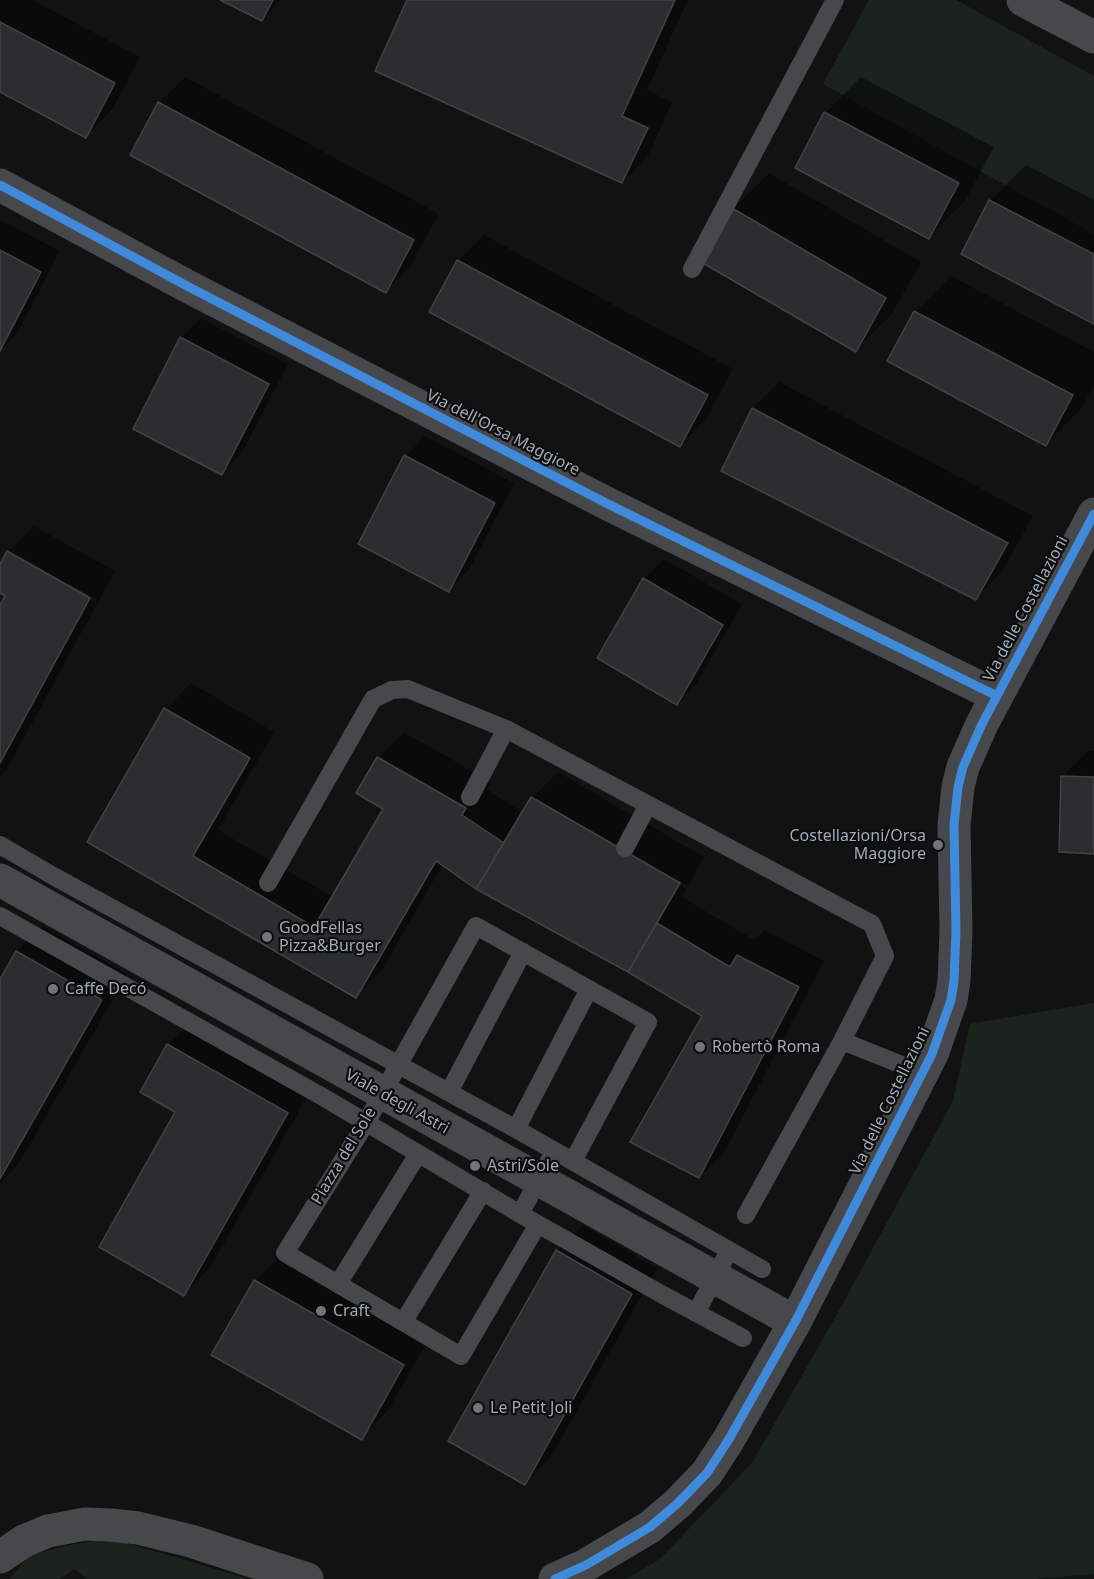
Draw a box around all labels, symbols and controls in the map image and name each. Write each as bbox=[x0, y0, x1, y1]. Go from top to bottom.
street label: Via dell'Orsa Maggiore bbox=[423, 386, 583, 480]
street label: Via delle Costellazioni bbox=[979, 533, 1073, 685]
place label: Costellazioni/Orsa Maggiore bbox=[789, 826, 926, 864]
marker: Costellazioni/Orsa Maggiore bbox=[931, 838, 945, 852]
place label: GoodFellas Pizza&Burger bbox=[279, 918, 381, 956]
marker: GoodFellas Pizza&Burger bbox=[260, 930, 274, 944]
place label: Caffe Decó bbox=[65, 979, 146, 999]
marker: Caffe Decó bbox=[46, 982, 60, 996]
street label: Via delle Costellazioni bbox=[846, 1024, 934, 1178]
place label: Robertò Roma bbox=[712, 1037, 820, 1057]
marker: Robertò Roma bbox=[693, 1040, 707, 1054]
street label: Viale degli Astri bbox=[342, 1066, 452, 1138]
street label: Piazza del Sole bbox=[308, 1104, 380, 1208]
place label: Astri/Sole bbox=[487, 1156, 559, 1176]
marker: Astri/Sole bbox=[468, 1159, 482, 1173]
place label: Craft bbox=[333, 1301, 370, 1321]
marker: Craft bbox=[314, 1304, 328, 1318]
place label: Le Petit Joli bbox=[490, 1398, 572, 1418]
marker: Le Petit Joli bbox=[471, 1401, 485, 1415]

